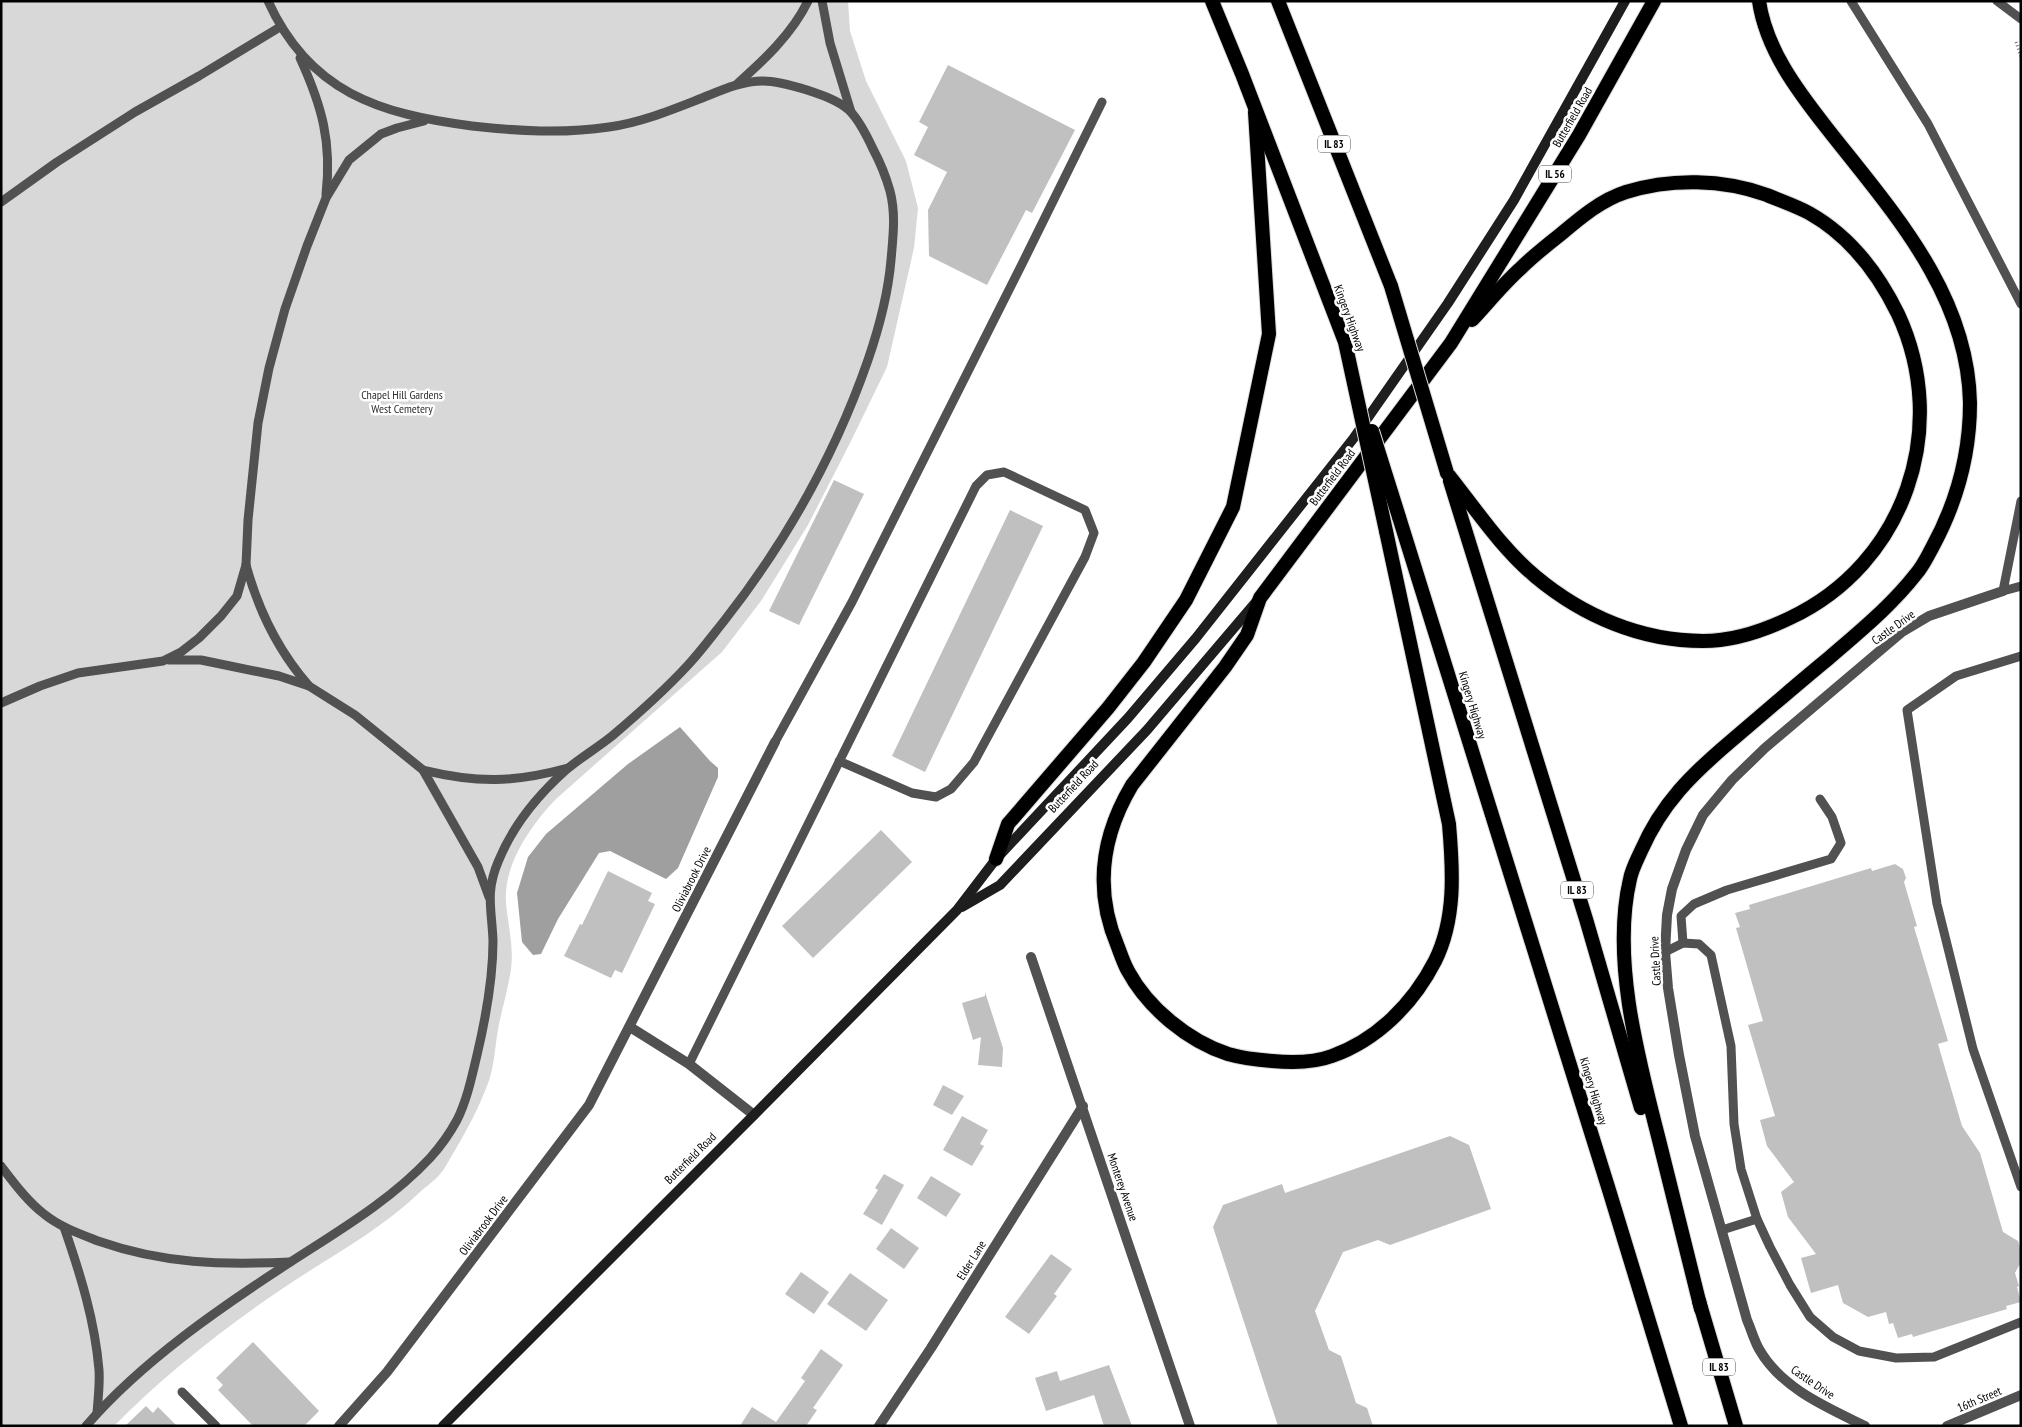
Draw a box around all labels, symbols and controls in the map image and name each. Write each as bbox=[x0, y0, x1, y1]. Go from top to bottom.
street label: Butterfield Road bbox=[1549, 84, 1595, 150]
road number: IL 83 bbox=[1318, 136, 1350, 152]
road number: IL 56 bbox=[1539, 165, 1571, 182]
street label: Kingery Highway bbox=[1331, 283, 1369, 354]
park label: Chapel Hill Gardens West Cemetery bbox=[361, 387, 443, 416]
street label: Butterfield Road bbox=[1306, 446, 1358, 508]
street label: Castle Drive bbox=[1869, 606, 1918, 648]
street label: Kingery Highway bbox=[1456, 669, 1491, 741]
street label: Butterfield Road bbox=[1045, 756, 1101, 816]
street label: Oliviabrook Drive bbox=[668, 844, 714, 914]
road number: IL 83 bbox=[1561, 882, 1593, 898]
street label: Castle Drive bbox=[1646, 936, 1664, 986]
street label: Kingery Highway bbox=[1577, 1055, 1612, 1127]
street label: Butterfield Road bbox=[661, 1129, 719, 1187]
street label: Monterey Avenue bbox=[1104, 1151, 1142, 1223]
street label: Oliviabrook Drive bbox=[455, 1192, 511, 1258]
street label: Elder Lane bbox=[953, 1237, 989, 1283]
road number: IL 83 bbox=[1703, 1358, 1735, 1375]
street label: Castle Drive bbox=[1788, 1362, 1838, 1402]
street label: 16th Street bbox=[1955, 1383, 2004, 1415]

